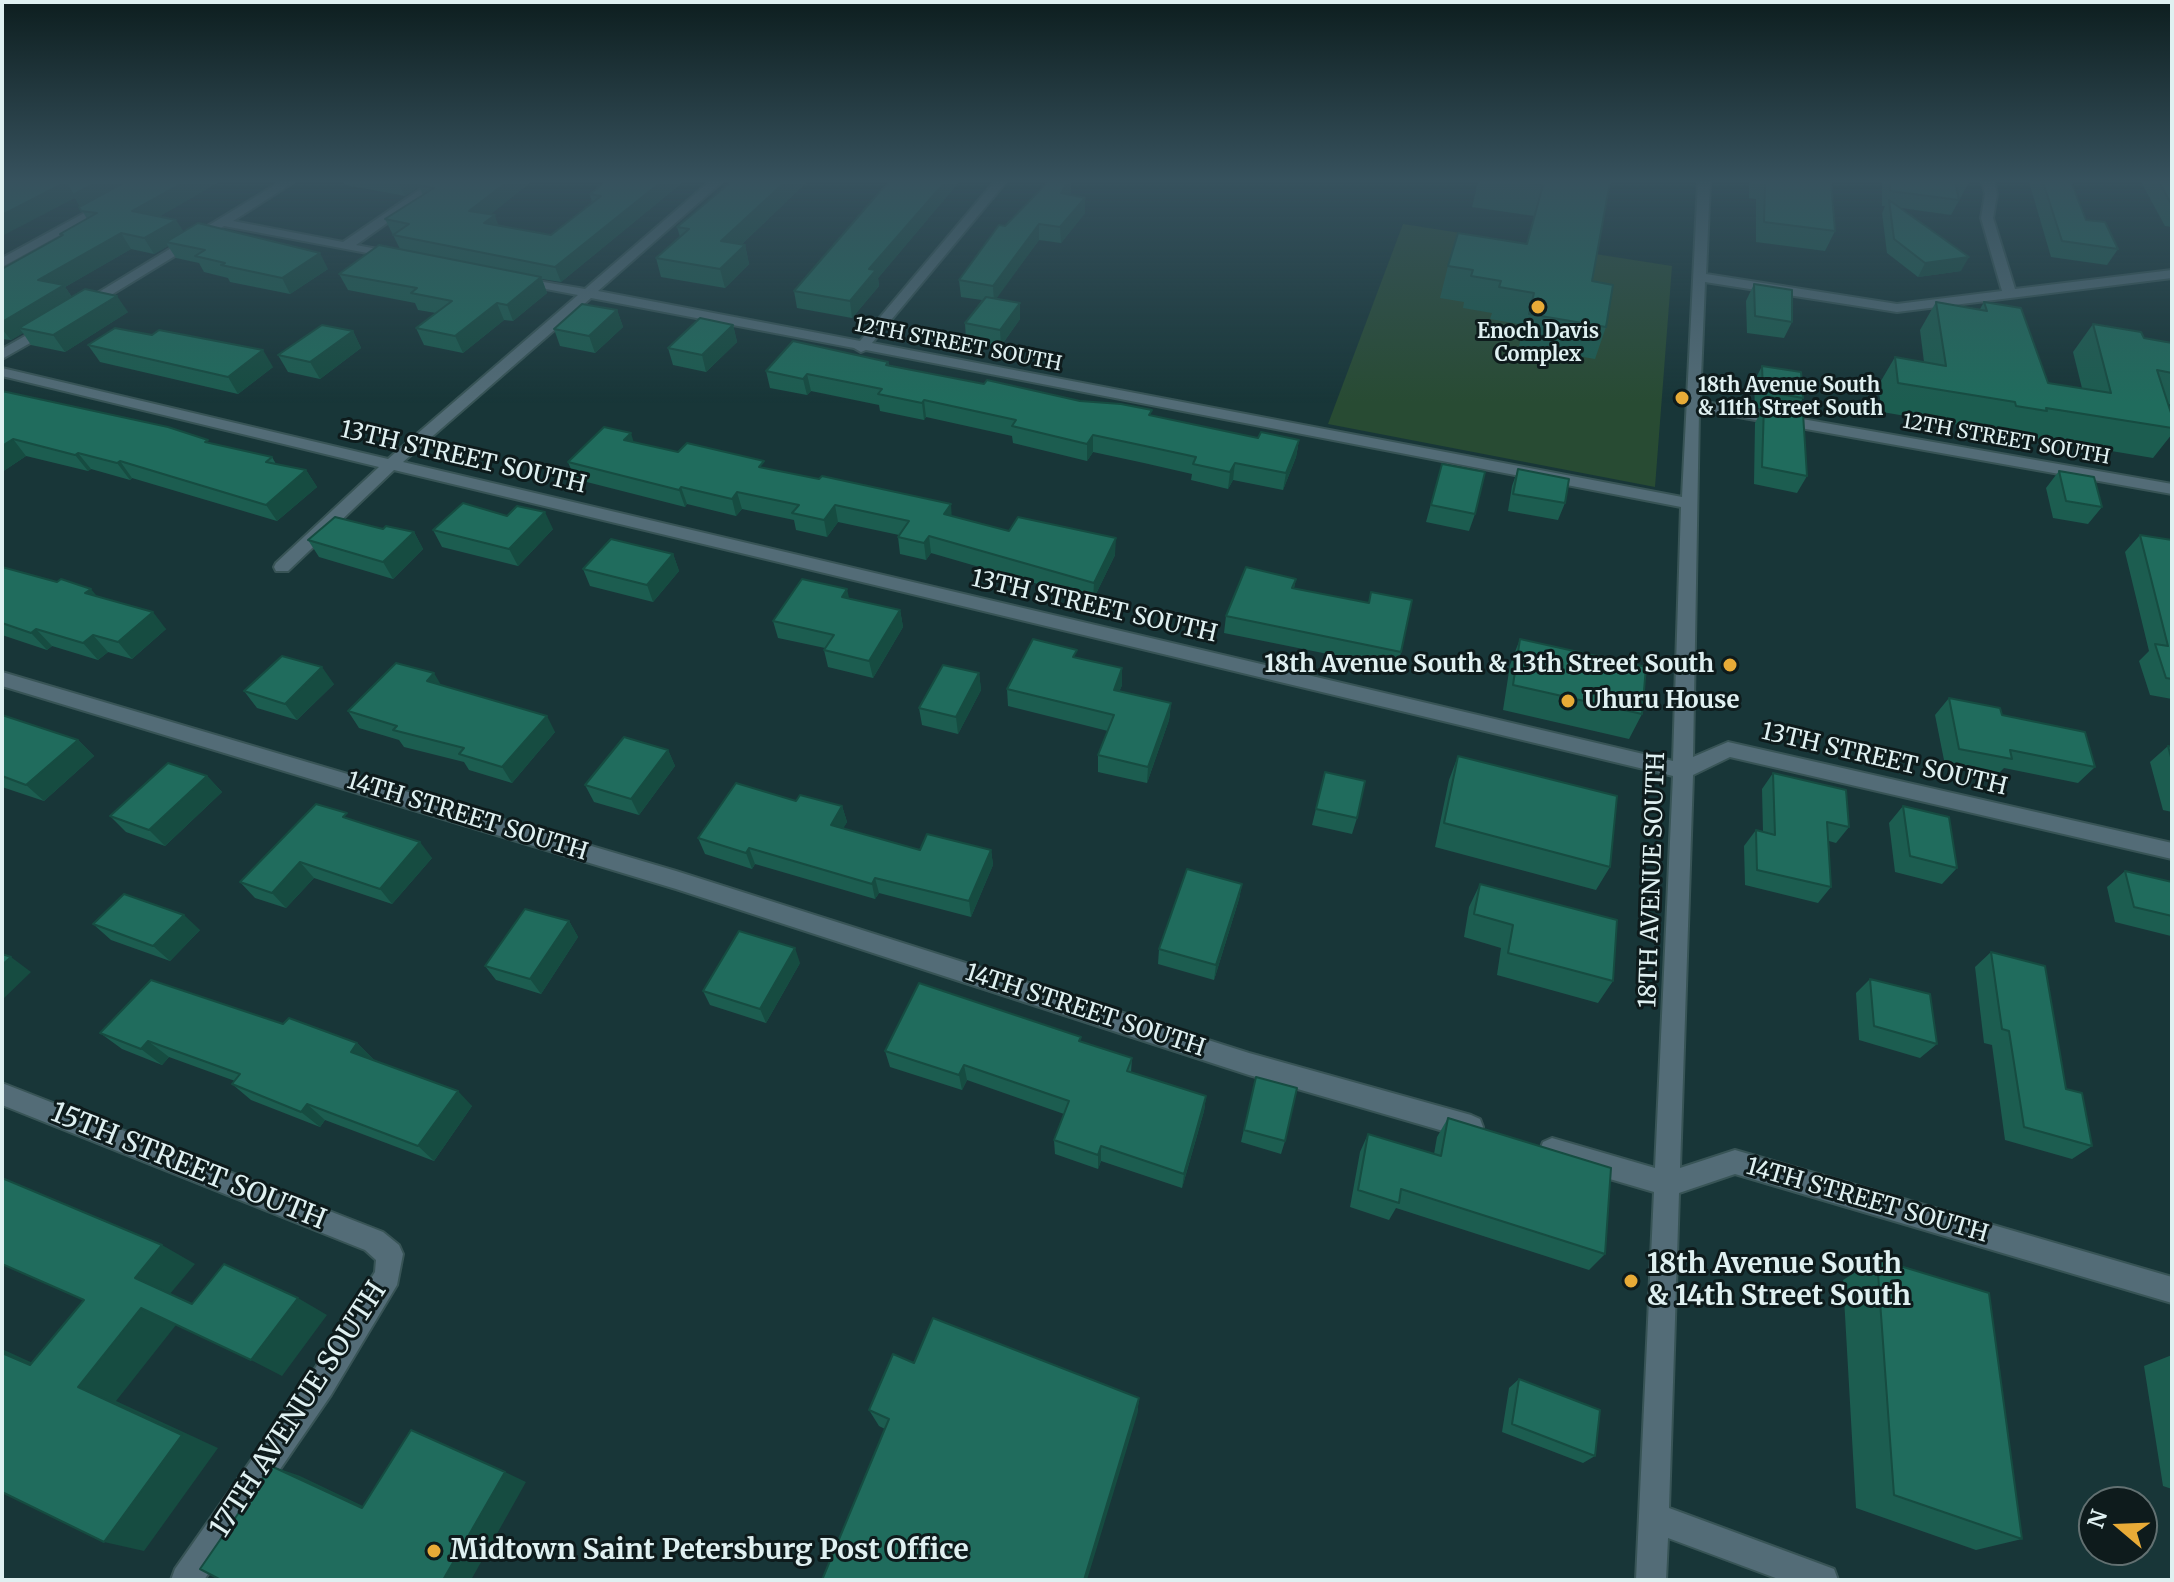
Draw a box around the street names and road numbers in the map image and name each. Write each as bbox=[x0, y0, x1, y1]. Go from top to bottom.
street label: 12TH STREET SOUTH bbox=[852, 313, 1064, 377]
street label: 12TH STREET SOUTH bbox=[1900, 410, 2112, 470]
street label: 13TH STREET SOUTH bbox=[337, 416, 589, 500]
street label: 13TH STREET SOUTH bbox=[968, 565, 1220, 649]
street label: 13TH STREET SOUTH bbox=[1758, 718, 2010, 802]
street label: 18TH AVENUE SOUTH bbox=[1634, 751, 1672, 1009]
street label: 14TH STREET SOUTH bbox=[343, 767, 591, 867]
street label: 14TH STREET SOUTH bbox=[962, 959, 1208, 1063]
street label: 15TH STREET SOUTH bbox=[46, 1096, 330, 1238]
street label: 14TH STREET SOUTH bbox=[1743, 1153, 1991, 1249]
street label: 17TH AVENUE SOUTH bbox=[204, 1276, 394, 1544]

